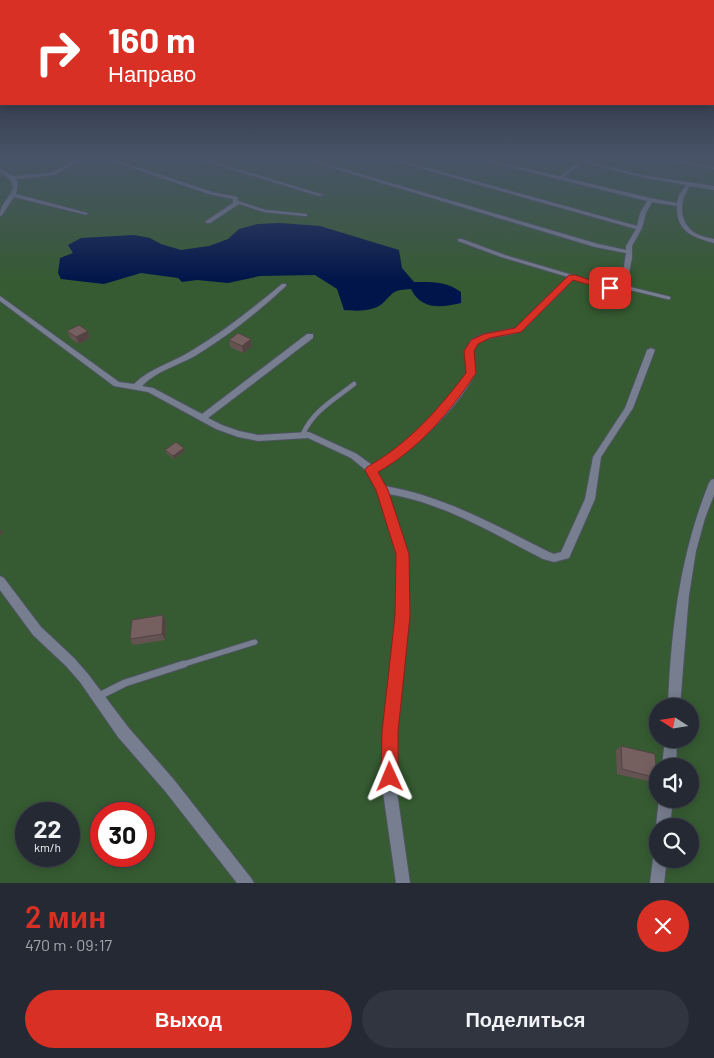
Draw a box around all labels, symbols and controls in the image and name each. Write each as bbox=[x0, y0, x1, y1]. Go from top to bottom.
text: 160 m bbox=[108, 18, 195, 60]
icon: right bbox=[25, 20, 90, 85]
text: Направо bbox=[108, 60, 196, 86]
pin bbox=[589, 267, 631, 309]
icon: arrive bbox=[596, 274, 624, 302]
north arrow bbox=[649, 698, 699, 748]
map controls bbox=[649, 698, 699, 868]
position arrow bbox=[363, 750, 415, 802]
button: sound bbox=[649, 758, 699, 808]
speed limit sign: 30 bbox=[90, 802, 155, 867]
text: 22 bbox=[33, 813, 62, 843]
button: search bbox=[649, 818, 699, 868]
text: km/h bbox=[34, 840, 61, 854]
text: 2 мин bbox=[25, 898, 106, 934]
button: close bbox=[637, 900, 689, 952]
text: 470 m · 09:17 bbox=[25, 935, 112, 954]
button: Выход bbox=[25, 990, 352, 1048]
button: Поделиться bbox=[362, 990, 689, 1048]

